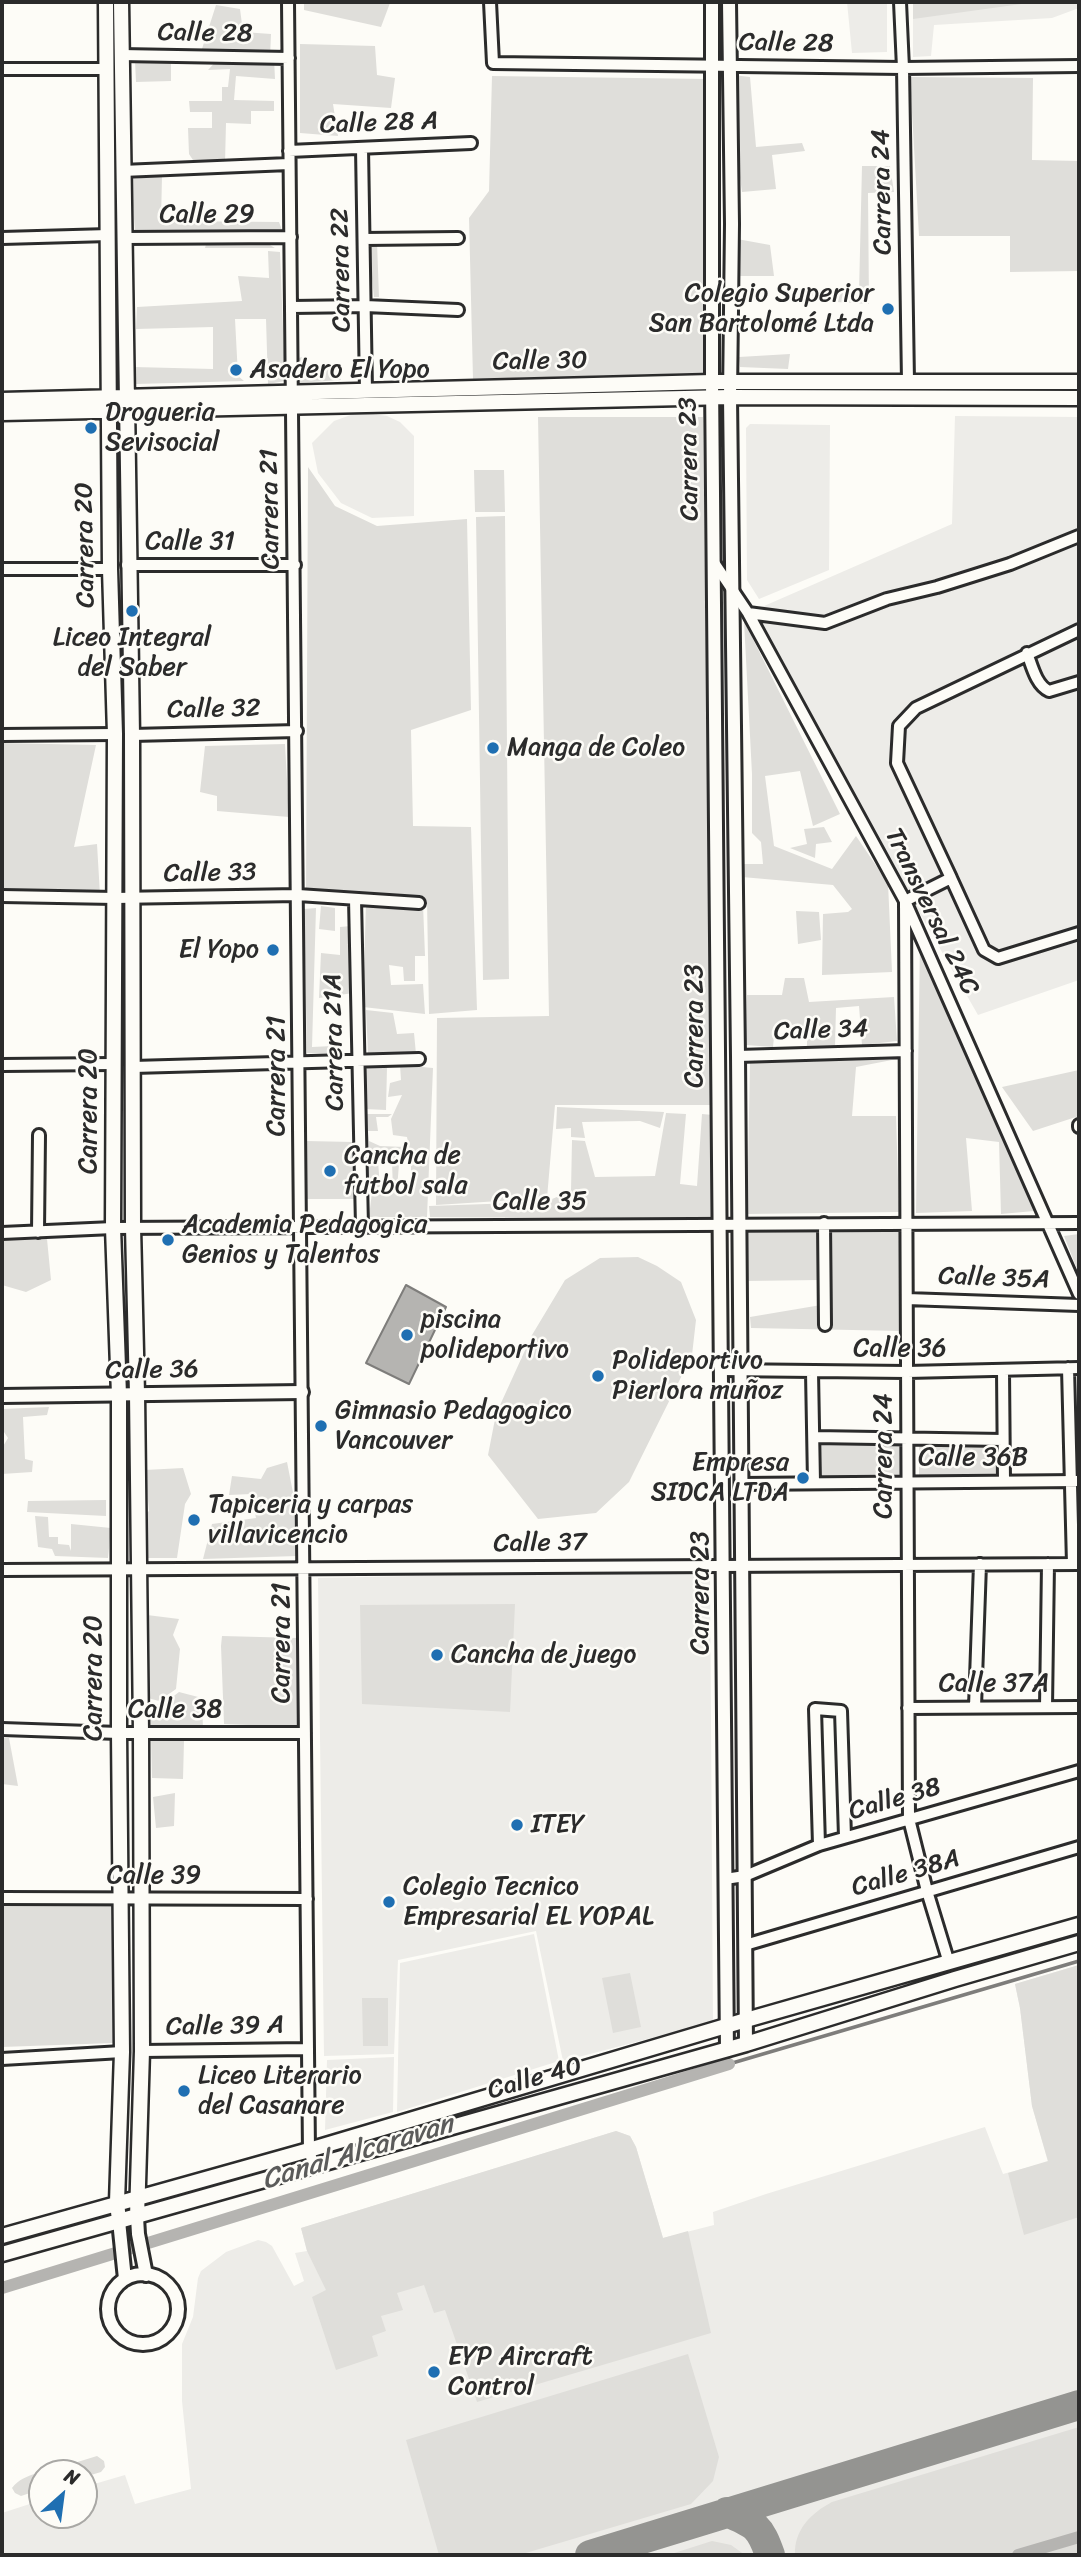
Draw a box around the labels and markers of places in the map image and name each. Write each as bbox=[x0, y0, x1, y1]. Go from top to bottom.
place label: Colegio Superior San Bartolomé Ltda bbox=[649, 278, 874, 340]
marker: Colegio Superior San Bartolomé Ltda bbox=[880, 301, 896, 317]
place label: Asadero El Yopo bbox=[250, 354, 430, 386]
marker: Asadero El Yopo bbox=[228, 362, 244, 378]
place label: Drogueria Sevisocial bbox=[105, 397, 219, 458]
marker: Drogueria Sevisocial bbox=[83, 420, 99, 436]
marker: Liceo Integral del Saber bbox=[124, 603, 140, 619]
place label: Liceo Integral del Saber bbox=[53, 622, 211, 684]
place label: Manga de Coleo bbox=[507, 732, 685, 764]
marker: Manga de Coleo bbox=[485, 740, 501, 756]
place label: El Yopo bbox=[179, 934, 259, 966]
marker: El Yopo bbox=[265, 942, 281, 958]
place label: Cancha de futbol sala bbox=[344, 1140, 468, 1202]
marker: Cancha de futbol sala bbox=[322, 1163, 338, 1179]
place label: Academia Pedagogica Genios y Talentos bbox=[182, 1209, 427, 1270]
marker: Academia Pedagogica Genios y Talentos bbox=[160, 1232, 176, 1248]
place label: piscina polideportivo bbox=[421, 1304, 569, 1366]
marker: piscina polideportivo bbox=[399, 1327, 415, 1343]
place label: Polideportivo Pierlora muñoz bbox=[612, 1345, 783, 1406]
marker: Polideportivo Pierlora muñoz bbox=[590, 1368, 606, 1384]
place label: Gimnasio Pedagogico Vancouver bbox=[335, 1395, 572, 1456]
marker: Gimnasio Pedagogico Vancouver bbox=[313, 1418, 329, 1434]
place label: Empresa SIDCA LTDA bbox=[651, 1447, 789, 1508]
marker: Empresa SIDCA LTDA bbox=[795, 1470, 811, 1486]
place label: Tapiceria y carpas villavicencio bbox=[208, 1489, 413, 1550]
marker: Tapiceria y carpas villavicencio bbox=[186, 1512, 202, 1528]
place label: Cancha de juego bbox=[451, 1639, 636, 1671]
marker: Cancha de juego bbox=[429, 1647, 445, 1663]
place label: ITEY bbox=[531, 1809, 585, 1841]
marker: ITEY bbox=[509, 1817, 525, 1833]
place label: Colegio Tecnico Empresarial EL YOPAL bbox=[403, 1871, 654, 1932]
marker: Colegio Tecnico Empresarial EL YOPAL bbox=[381, 1894, 397, 1910]
place label: Liceo Literario del Casanare bbox=[198, 2060, 362, 2122]
marker: Liceo Literario del Casanare bbox=[176, 2083, 192, 2099]
place label: EYP Aircraft Control bbox=[448, 2341, 592, 2402]
marker: EYP Aircraft Control bbox=[426, 2364, 442, 2380]

